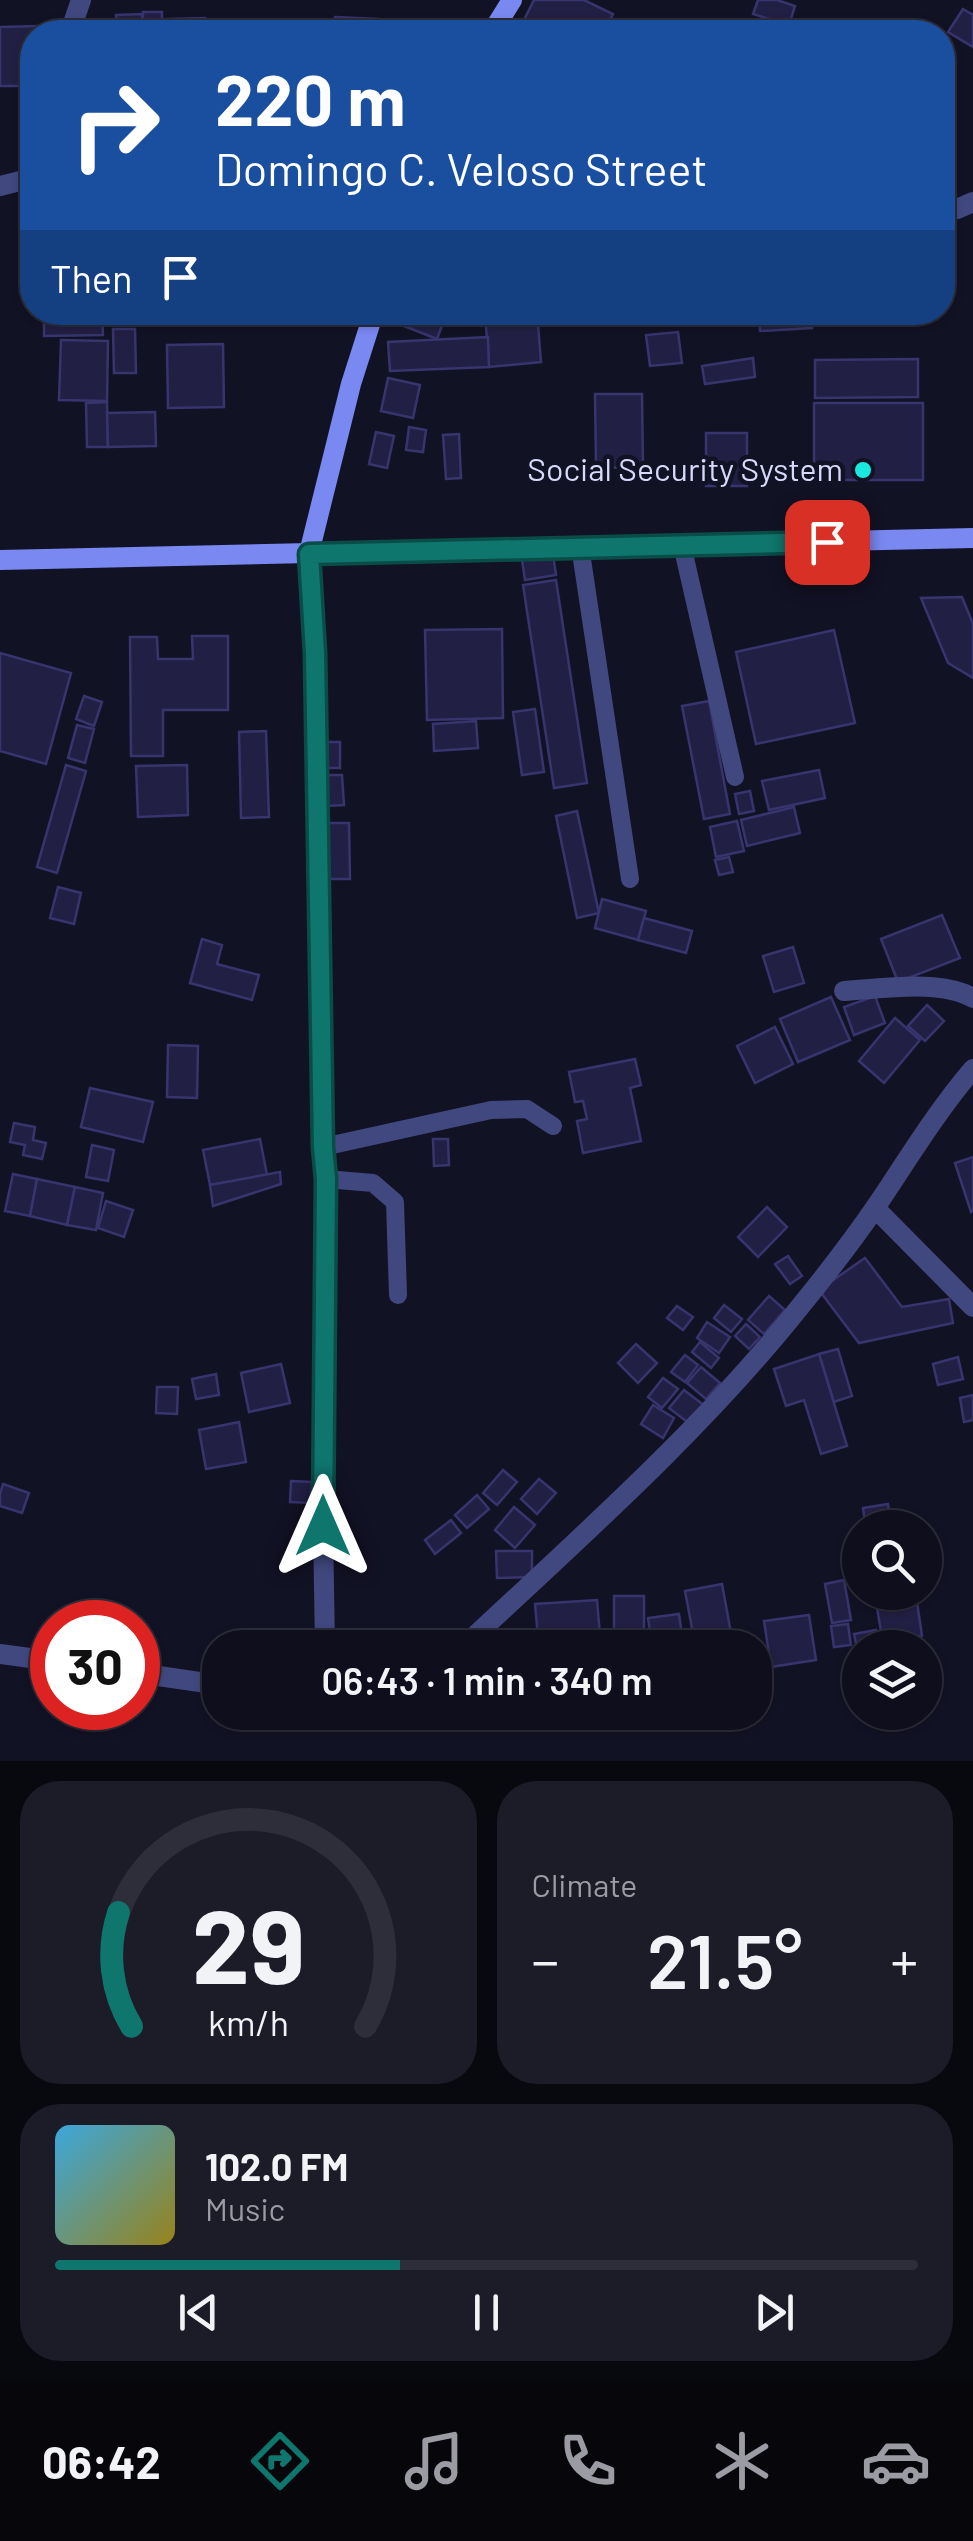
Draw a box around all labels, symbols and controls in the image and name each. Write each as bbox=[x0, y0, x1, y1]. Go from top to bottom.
text: 220 m bbox=[215, 56, 406, 140]
icon: right bbox=[50, 60, 180, 190]
text: Domingo C. Veloso Street bbox=[215, 141, 708, 195]
icon: arrive bbox=[153, 250, 208, 305]
text: Then bbox=[50, 255, 133, 301]
place label: Social Security System bbox=[527, 449, 843, 487]
marker: Social Security System bbox=[852, 459, 874, 481]
pin bbox=[785, 500, 870, 585]
icon: arrive bbox=[800, 515, 855, 570]
position arrow bbox=[271, 1474, 375, 1578]
map controls bbox=[842, 1510, 942, 1730]
button: search bbox=[842, 1510, 942, 1610]
speed limit sign: 30 bbox=[30, 1600, 160, 1730]
button: layers bbox=[842, 1630, 942, 1730]
text: 06:43 · 1 min · 340 m bbox=[321, 1657, 653, 1703]
text: Climate bbox=[532, 1865, 637, 1903]
text: 29 bbox=[192, 1880, 305, 2005]
text: 21.5° bbox=[647, 1914, 803, 2004]
text: − bbox=[532, 1926, 559, 1992]
text: + bbox=[890, 1926, 918, 1992]
text: km/h bbox=[208, 2000, 289, 2043]
text: 102.0 FM bbox=[205, 2143, 348, 2189]
text: Music bbox=[205, 2189, 285, 2227]
icon: previous bbox=[171, 2285, 226, 2340]
icon: pause bbox=[459, 2285, 514, 2340]
icon: next bbox=[747, 2285, 802, 2340]
icon: directions bbox=[245, 2426, 315, 2496]
icon: music bbox=[399, 2426, 469, 2496]
icon: phone bbox=[553, 2426, 623, 2496]
icon: climate bbox=[707, 2426, 777, 2496]
icon: car bbox=[861, 2426, 931, 2496]
text: 06:42 bbox=[42, 2434, 161, 2488]

